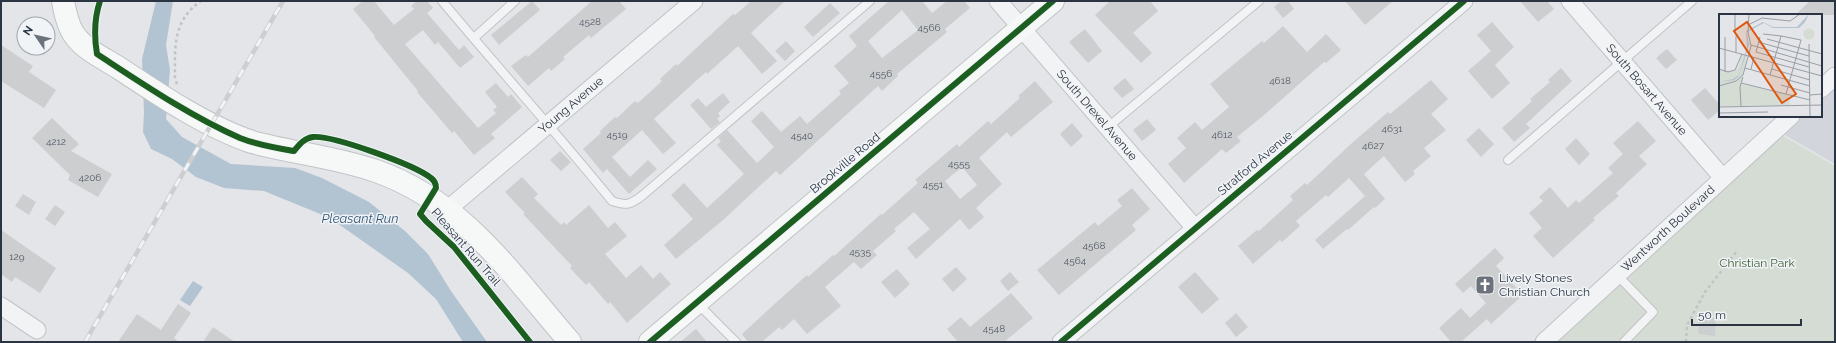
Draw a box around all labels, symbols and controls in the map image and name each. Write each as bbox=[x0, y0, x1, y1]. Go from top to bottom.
inset map bbox=[1719, 14, 1822, 117]
north arrow bbox=[16, 16, 56, 56]
house number: 4528 bbox=[579, 16, 601, 27]
house number: 4566 bbox=[918, 22, 940, 33]
text: N bbox=[20, 24, 36, 38]
street label: South Bosart Avenue bbox=[1603, 41, 1690, 138]
street label: South Drexel Avenue bbox=[1054, 67, 1140, 163]
house number: 4556 bbox=[870, 68, 892, 79]
street label: Young Avenue bbox=[536, 74, 606, 136]
house number: 4618 bbox=[1269, 75, 1291, 86]
house number: 4631 bbox=[1381, 123, 1403, 134]
street label: Stratford Avenue bbox=[1215, 128, 1295, 198]
house number: 4519 bbox=[606, 129, 628, 140]
house number: 4612 bbox=[1212, 129, 1232, 140]
house number: 4540 bbox=[791, 130, 813, 141]
street label: Brookville Road bbox=[807, 130, 883, 196]
house number: 4212 bbox=[46, 136, 66, 147]
house number: 4627 bbox=[1362, 140, 1385, 151]
house number: 4555 bbox=[948, 158, 970, 169]
house number: 4206 bbox=[79, 172, 101, 183]
house number: 4551 bbox=[923, 179, 944, 190]
street label: Wentworth Boulevard bbox=[1618, 182, 1718, 275]
street label: Pleasant Run Trail bbox=[429, 205, 504, 289]
water label: Pleasant Run bbox=[321, 211, 399, 226]
house number: 4568 bbox=[1083, 240, 1106, 251]
house number: 4535 bbox=[849, 246, 871, 257]
house number: 129 bbox=[9, 251, 25, 262]
house number: 4564 bbox=[1064, 255, 1087, 266]
park label: Christian Park bbox=[1719, 256, 1795, 270]
place label: Lively Stones Christian Church bbox=[1499, 271, 1590, 299]
church icon: Lively Stones Christian Church bbox=[1474, 274, 1496, 296]
scale bar bbox=[1692, 301, 1801, 327]
text: 50 m bbox=[1698, 308, 1726, 322]
house number: 4548 bbox=[983, 323, 1005, 334]

